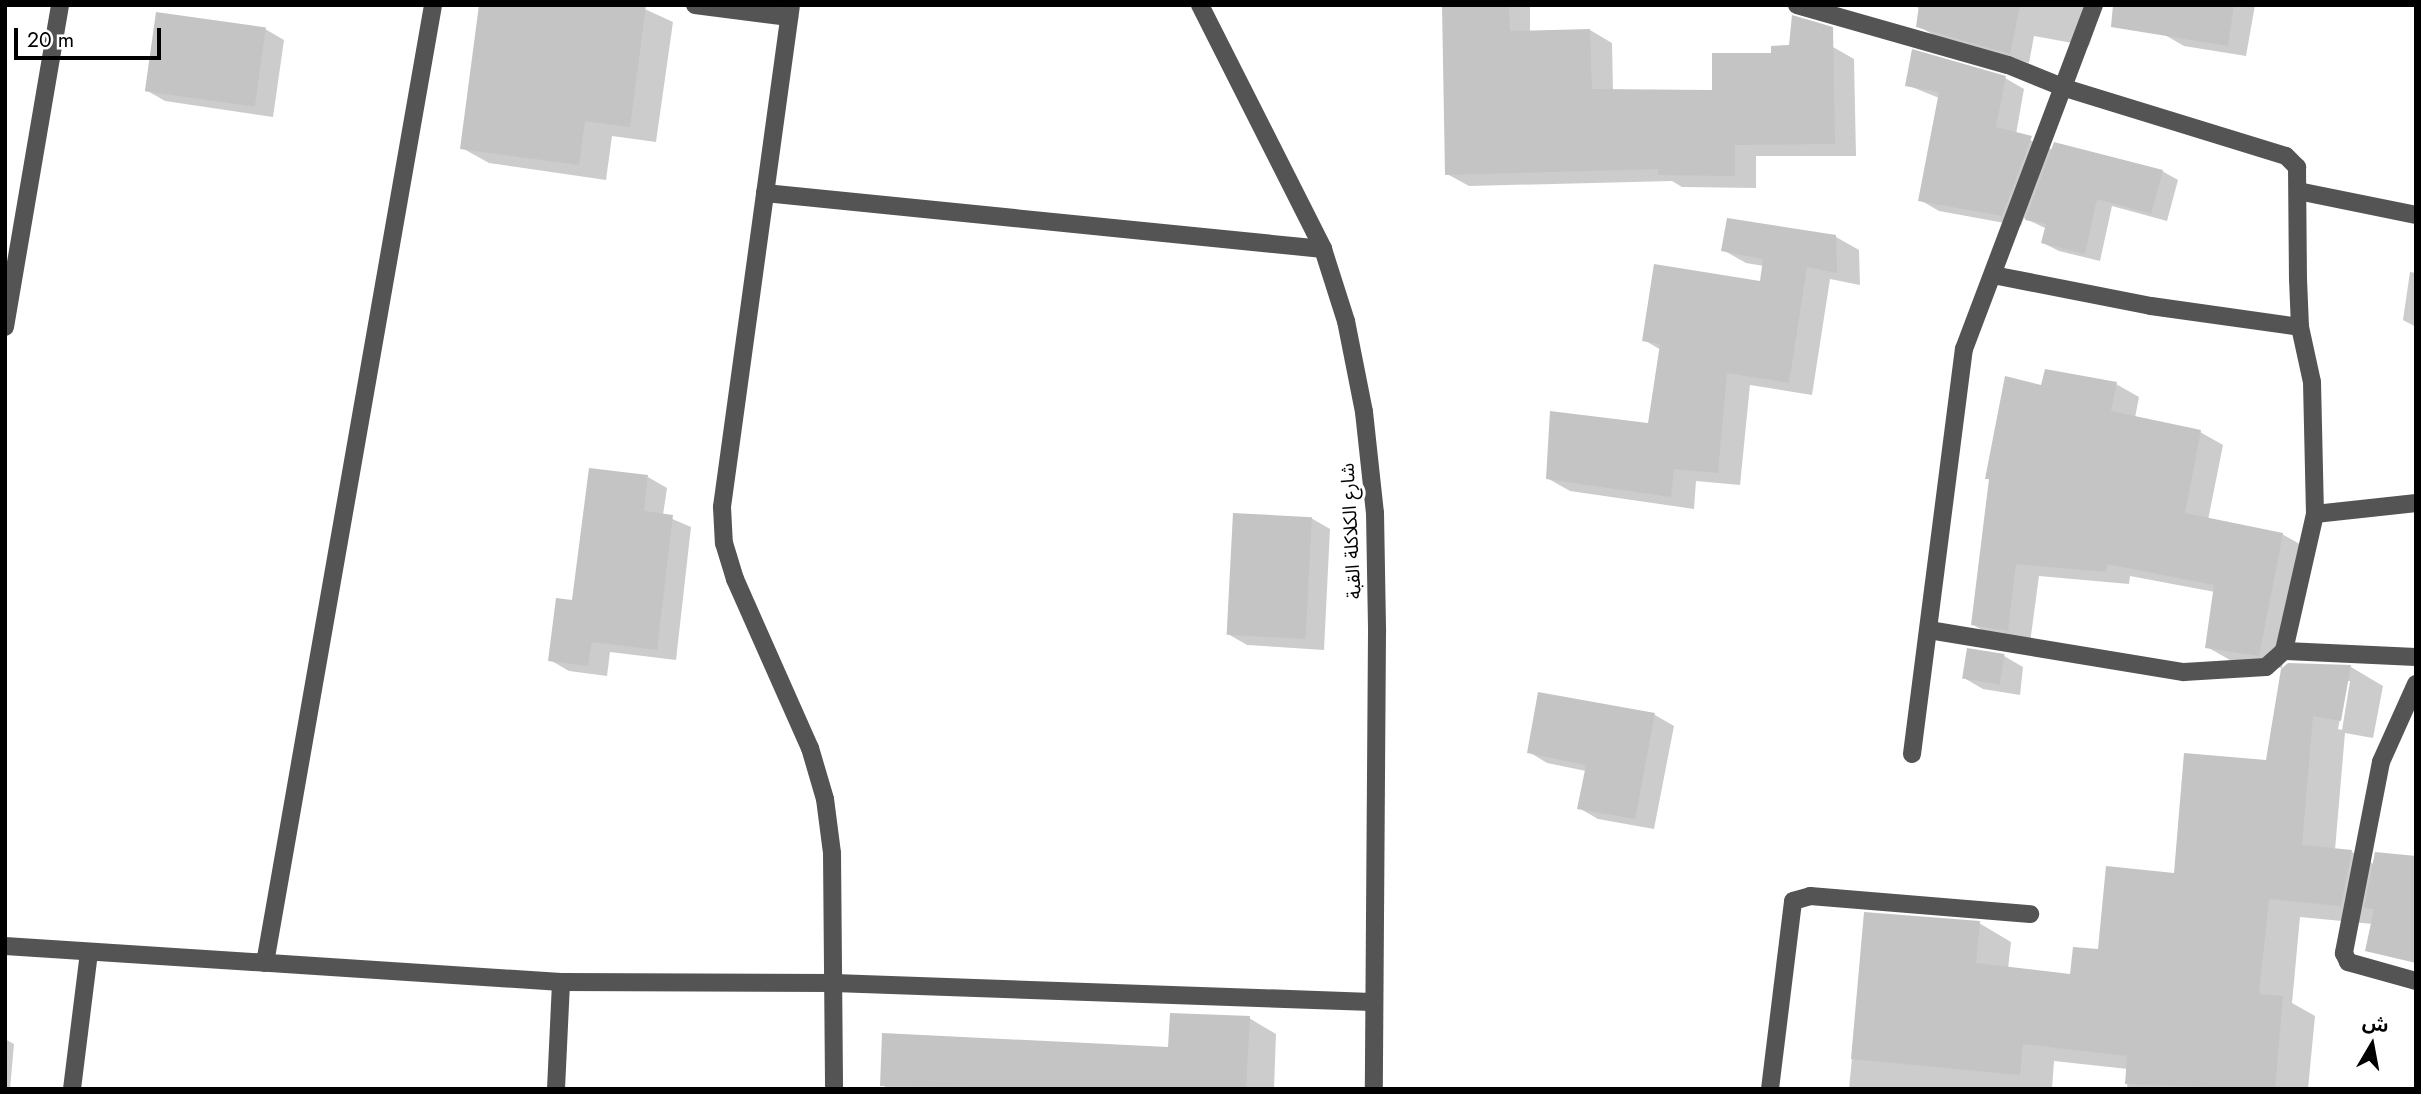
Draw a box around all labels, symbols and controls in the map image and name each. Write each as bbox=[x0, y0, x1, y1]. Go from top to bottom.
scale bar bbox=[18, 14, 164, 58]
text: 20 m bbox=[27, 25, 74, 55]
street label: شارع الكلاكلة القبة bbox=[1336, 462, 1366, 600]
text: ش bbox=[2361, 1008, 2391, 1039]
north arrow bbox=[2337, 1010, 2407, 1080]

